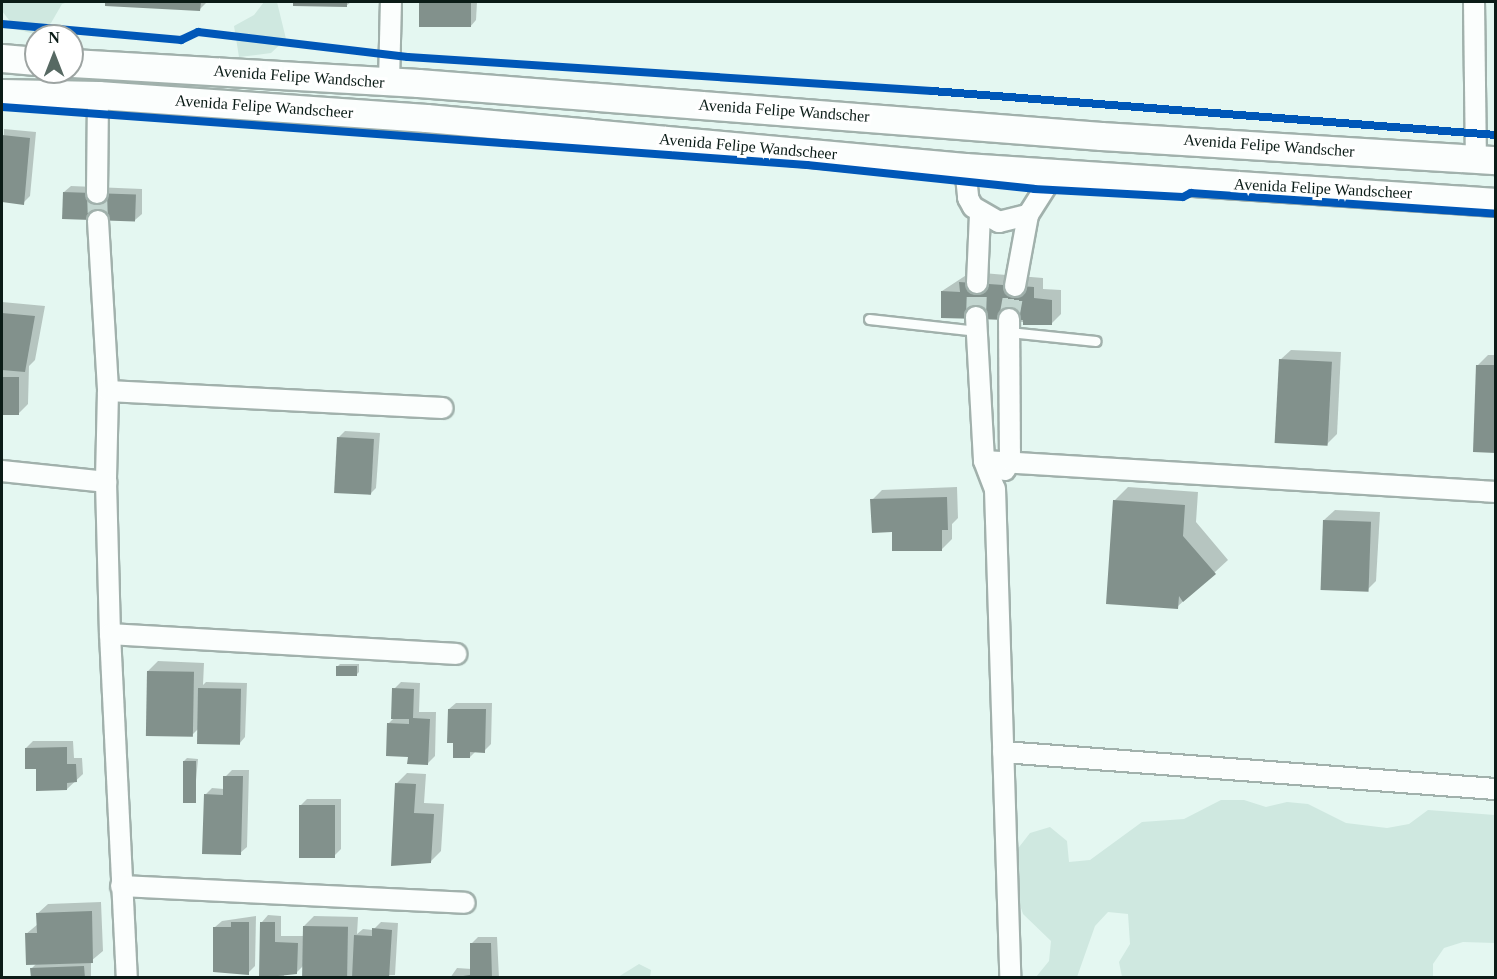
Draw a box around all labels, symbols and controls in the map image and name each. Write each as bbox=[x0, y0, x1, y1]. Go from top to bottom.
north arrow bbox=[24, 24, 84, 84]
text: N bbox=[48, 29, 60, 46]
street label: Avenida Felipe Wandscher bbox=[213, 61, 385, 93]
street label: Avenida Felipe Wandscheer bbox=[174, 91, 354, 123]
street label: Avenida Felipe Wandscher bbox=[698, 95, 870, 127]
street label: Avenida Felipe Wandscheer bbox=[658, 130, 838, 164]
street label: Avenida Felipe Wandscher bbox=[1183, 130, 1355, 162]
street label: Avenida Felipe Wandscheer bbox=[1233, 175, 1413, 203]

